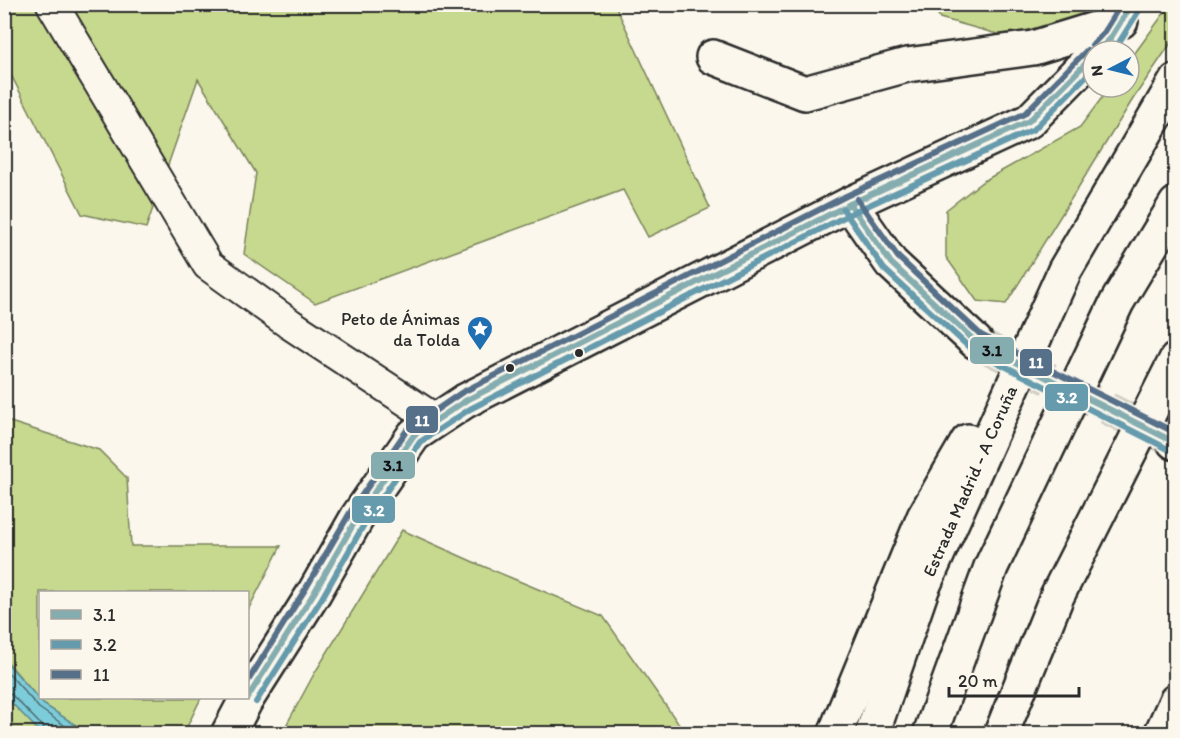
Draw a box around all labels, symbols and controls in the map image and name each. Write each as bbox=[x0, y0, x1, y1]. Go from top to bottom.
north arrow bbox=[1081, 39, 1141, 99]
text: N bbox=[1087, 64, 1107, 77]
place label: Peto de Ánimas da Tolda bbox=[341, 308, 461, 351]
place icon: Peto de Ánimas da Tolda bbox=[465, 314, 495, 352]
line badge: 3.1 bbox=[969, 336, 1015, 365]
text: 3.1 bbox=[982, 341, 1003, 360]
unlabelled marker bbox=[573, 347, 585, 359]
line badge: 11 bbox=[1019, 348, 1053, 377]
text: 11 bbox=[1029, 353, 1044, 372]
unlabelled marker bbox=[504, 362, 516, 374]
street label: Estrada Madrid - A Coruña bbox=[918, 381, 1022, 580]
line badge: 3.2 bbox=[1044, 383, 1089, 412]
text: 3.2 bbox=[1056, 388, 1078, 407]
line badge: 11 bbox=[405, 405, 439, 434]
text: 11 bbox=[415, 411, 430, 430]
line badge: 3.1 bbox=[370, 451, 416, 480]
text: 3.1 bbox=[383, 456, 404, 475]
line badge: 3.2 bbox=[351, 495, 396, 524]
text: 3.2 bbox=[363, 501, 385, 520]
legend bbox=[39, 591, 249, 699]
text: 3.1 bbox=[93, 604, 116, 626]
text: 3.2 bbox=[93, 634, 117, 656]
scale bar bbox=[949, 660, 1080, 698]
text: 11 bbox=[93, 664, 110, 686]
text: 20 m bbox=[958, 670, 998, 692]

